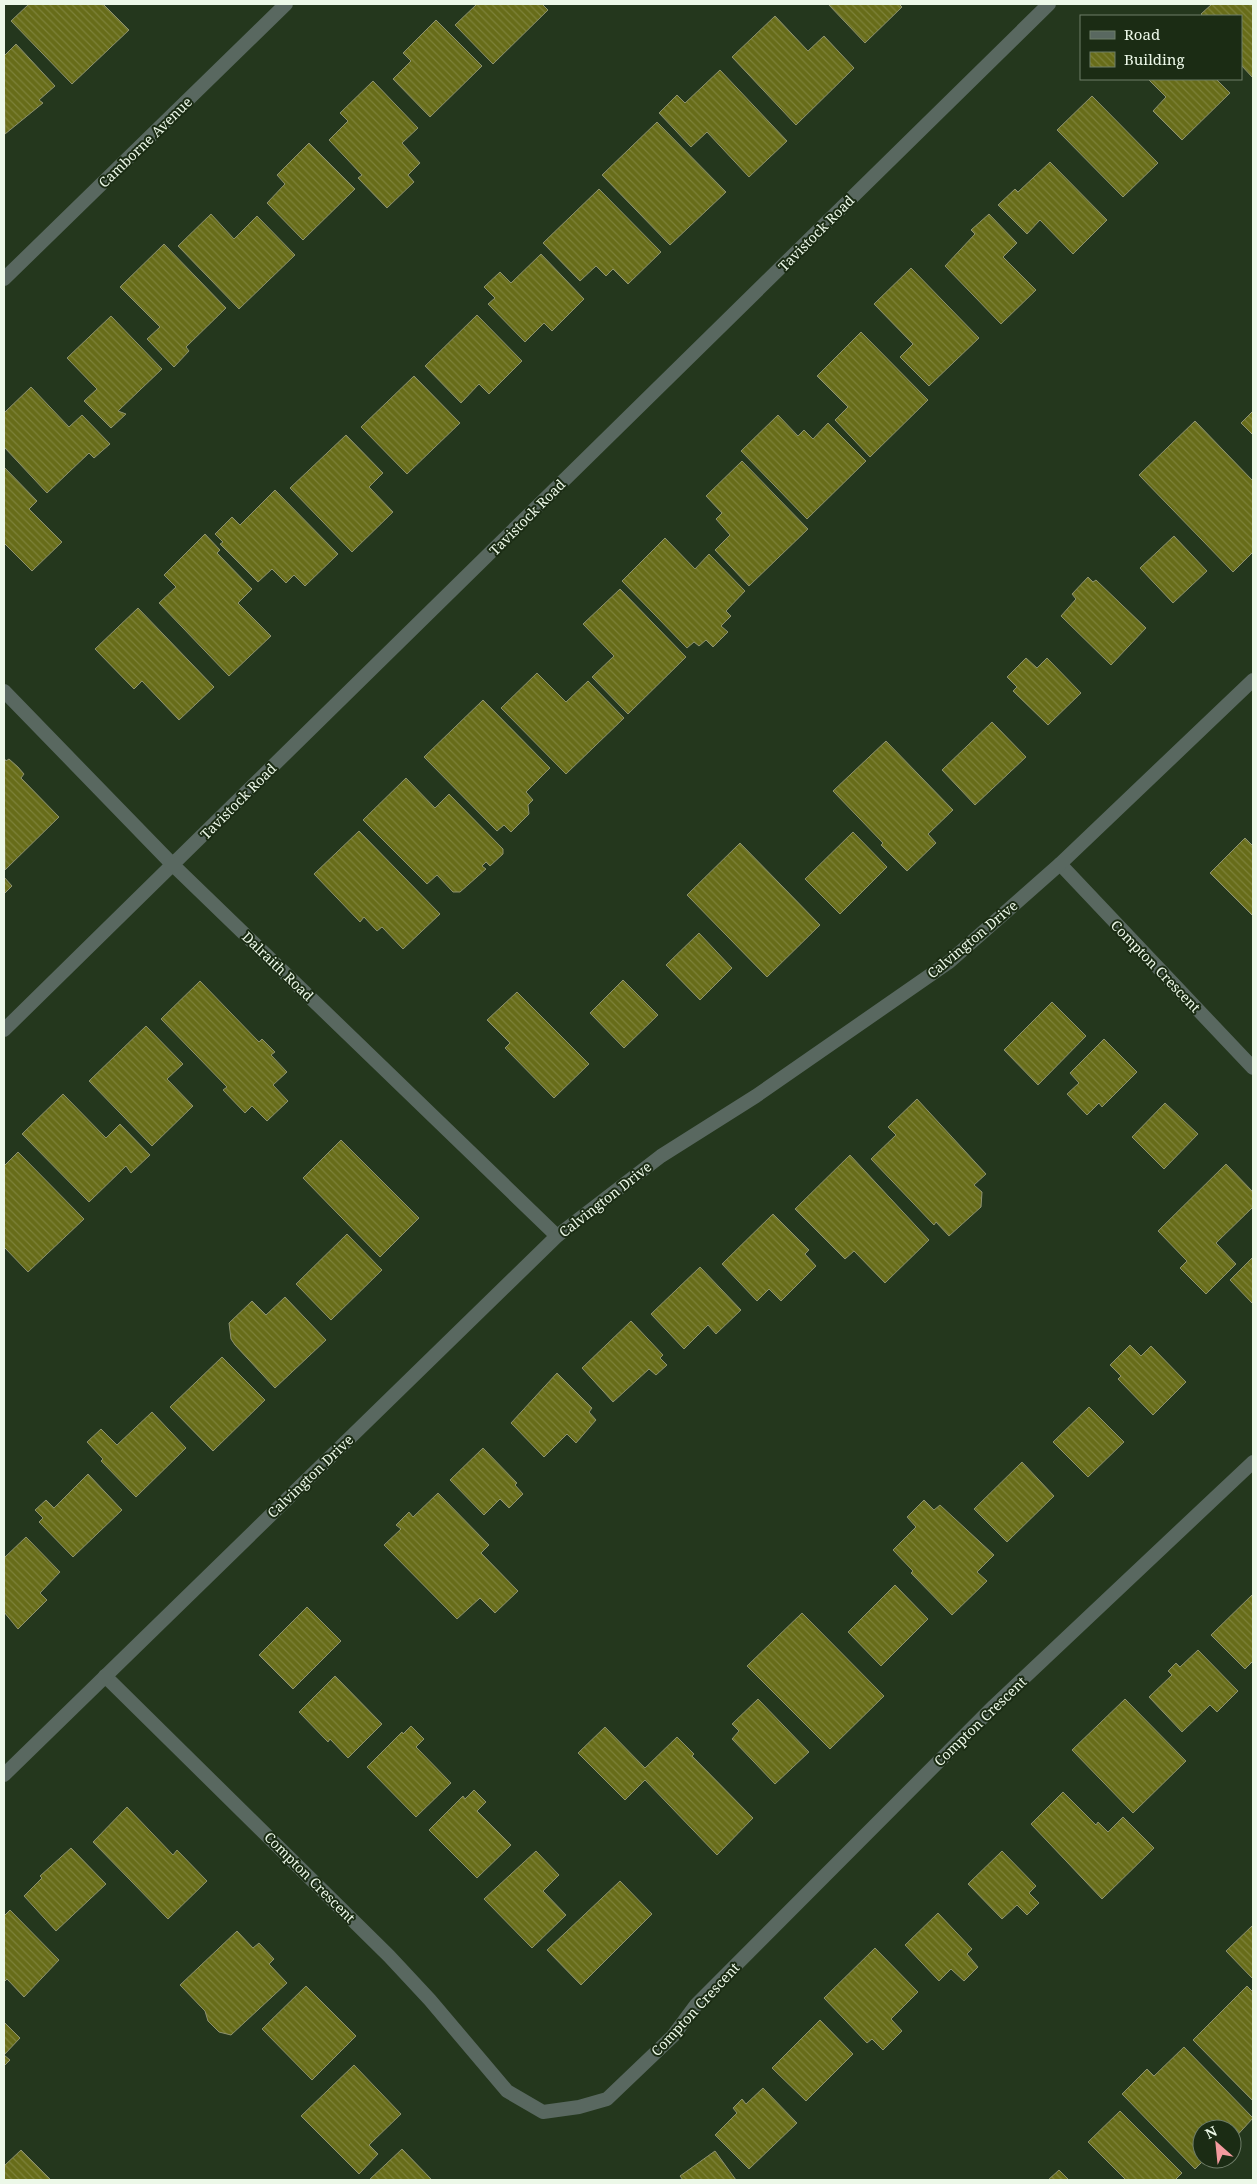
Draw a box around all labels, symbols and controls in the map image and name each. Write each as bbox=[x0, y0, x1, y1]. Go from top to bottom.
legend bbox=[1080, 15, 1242, 80]
text: Road bbox=[1124, 24, 1160, 44]
text: Building bbox=[1124, 49, 1185, 69]
street label: Camborne Avenue bbox=[94, 92, 196, 192]
street label: Tavistock Road bbox=[774, 191, 858, 275]
street label: Tavistock Road bbox=[485, 475, 569, 559]
street label: Tavistock Road bbox=[196, 759, 280, 843]
street label: Calvington Drive bbox=[923, 896, 1021, 982]
street label: Compton Crescent bbox=[1107, 916, 1205, 1016]
street label: Dalraith Road bbox=[238, 927, 318, 1005]
street label: Calvington Drive bbox=[555, 1157, 655, 1241]
street label: Calvington Drive bbox=[263, 1430, 357, 1522]
street label: Compton Crescent bbox=[930, 1672, 1030, 1770]
street label: Compton Crescent bbox=[260, 1827, 360, 1927]
street label: Compton Crescent bbox=[647, 1958, 743, 2060]
north arrow bbox=[1192, 2119, 1242, 2169]
text: N bbox=[1202, 2121, 1220, 2143]

